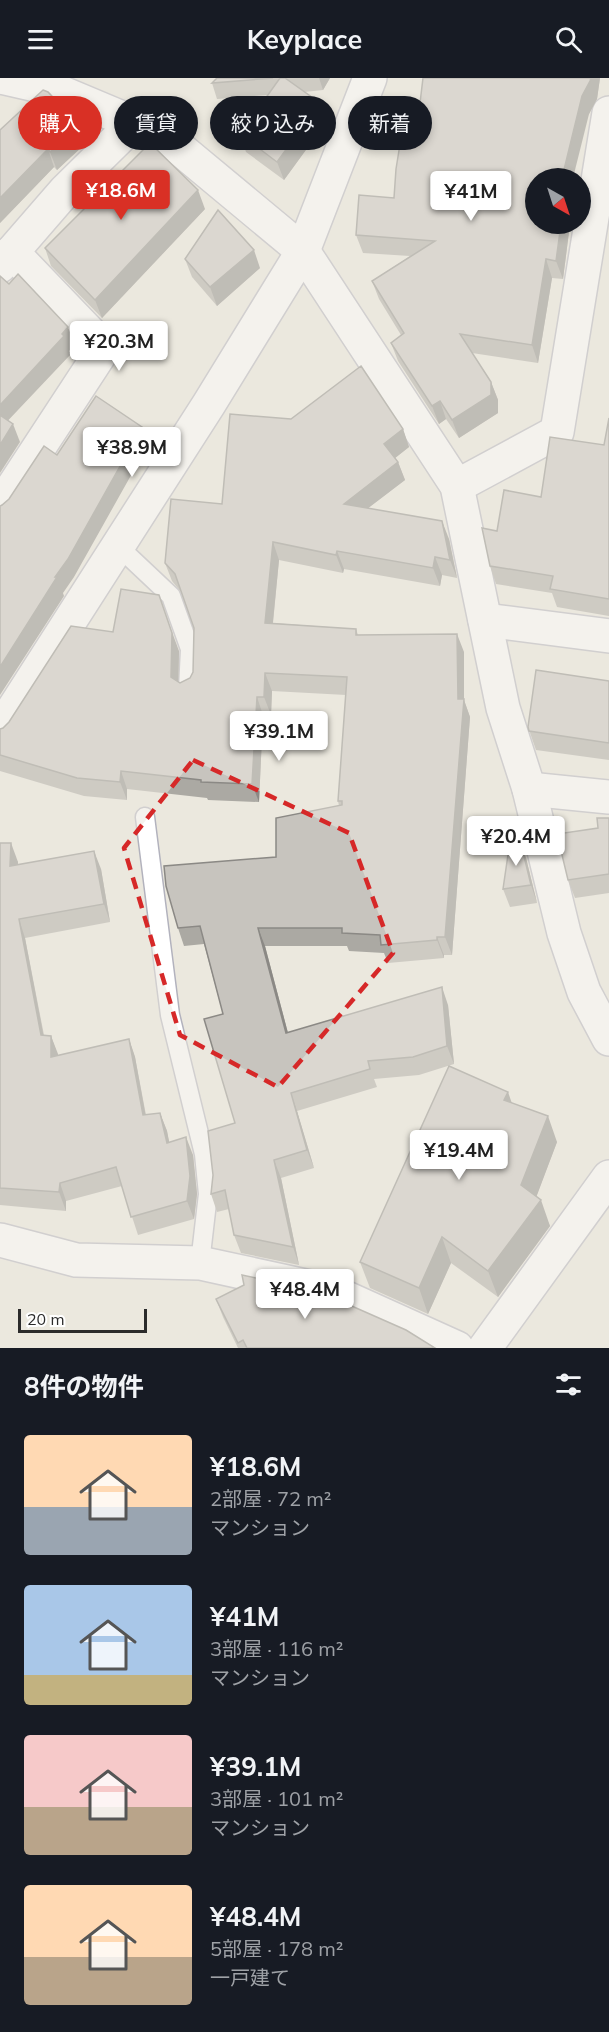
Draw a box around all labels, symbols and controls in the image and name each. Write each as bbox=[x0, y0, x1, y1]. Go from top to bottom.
text: Keyplace bbox=[247, 22, 362, 56]
icon: menu bbox=[24, 23, 57, 56]
icon: search bbox=[552, 23, 585, 56]
chip: 購入 bbox=[18, 96, 102, 150]
chip: 賃貸 bbox=[114, 96, 198, 150]
chip: 絞り込み bbox=[210, 96, 336, 150]
chip: 新着 bbox=[348, 96, 432, 150]
north arrow bbox=[525, 168, 591, 234]
map controls bbox=[525, 168, 591, 234]
pin: ¥18.6M bbox=[72, 170, 170, 221]
pin: ¥41M bbox=[435, 171, 507, 222]
text: ¥18.6M bbox=[86, 177, 156, 202]
text: ¥41M bbox=[444, 178, 498, 203]
pin: ¥20.3M bbox=[70, 321, 168, 372]
text: ¥20.3M bbox=[84, 328, 154, 353]
pin: ¥38.9M bbox=[83, 427, 181, 478]
text: ¥38.9M bbox=[97, 434, 167, 459]
pin: ¥39.1M bbox=[230, 711, 328, 762]
text: ¥39.1M bbox=[244, 718, 314, 743]
pin: ¥20.4M bbox=[467, 816, 565, 867]
text: ¥20.4M bbox=[481, 823, 551, 848]
pin: ¥19.4M bbox=[410, 1130, 508, 1181]
text: ¥19.4M bbox=[424, 1137, 494, 1162]
pin: ¥48.4M bbox=[256, 1269, 354, 1320]
text: ¥48.4M bbox=[270, 1276, 340, 1301]
scale bar bbox=[18, 1306, 147, 1334]
text: 20 m bbox=[27, 1309, 64, 1329]
icon: filters bbox=[552, 1368, 585, 1401]
text: 8件の物件 bbox=[24, 1370, 144, 1403]
text: ¥18.6M bbox=[210, 1450, 301, 1483]
icon: home bbox=[72, 1459, 144, 1531]
text: 2部屋 · 72 m² bbox=[210, 1486, 331, 1511]
text: マンション bbox=[210, 1515, 310, 1540]
text: ¥41M bbox=[210, 1600, 279, 1633]
icon: home bbox=[72, 1609, 144, 1681]
text: 3部屋 · 116 m² bbox=[210, 1636, 343, 1661]
text: マンション bbox=[210, 1665, 310, 1690]
text: ¥39.1M bbox=[210, 1750, 301, 1783]
icon: home bbox=[72, 1759, 144, 1831]
text: 3部屋 · 101 m² bbox=[210, 1786, 343, 1811]
text: マンション bbox=[210, 1815, 310, 1840]
text: ¥48.4M bbox=[210, 1900, 301, 1933]
icon: home bbox=[72, 1909, 144, 1981]
text: 5部屋 · 178 m² bbox=[210, 1936, 343, 1961]
text: 一戸建て bbox=[210, 1965, 290, 1990]

